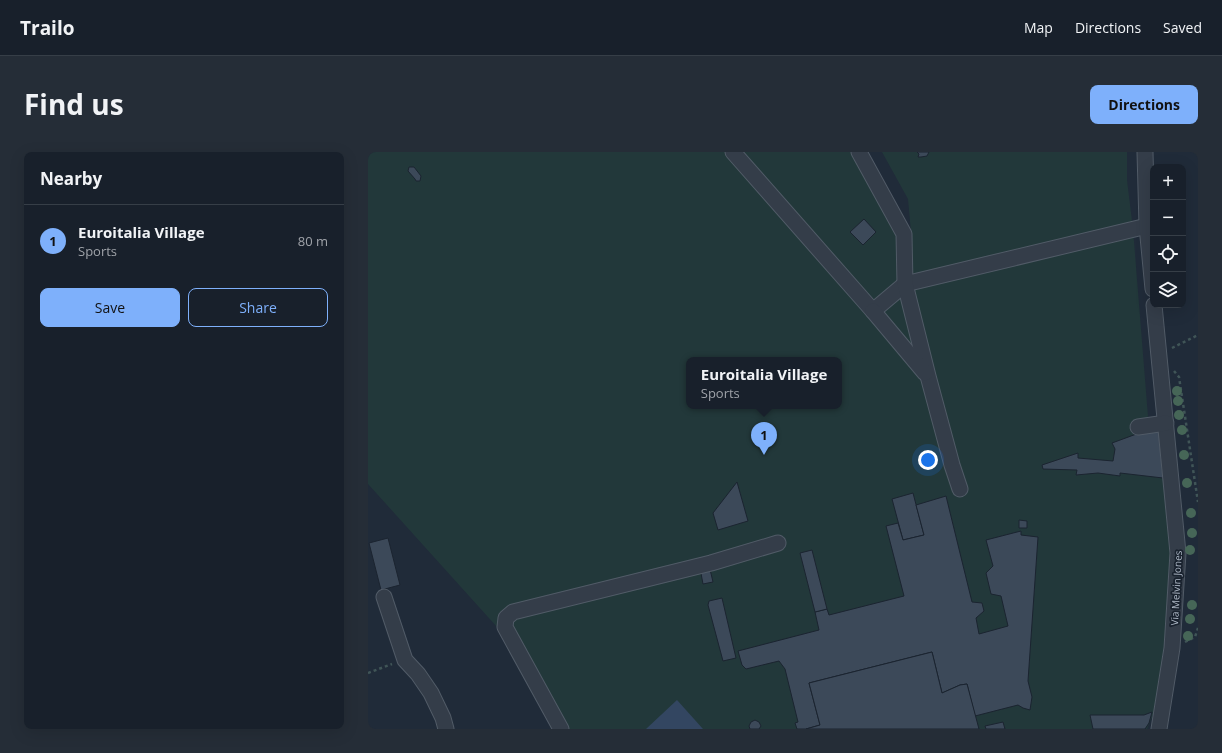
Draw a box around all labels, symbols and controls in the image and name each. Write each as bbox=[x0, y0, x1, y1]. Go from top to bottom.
text: Trailo bbox=[20, 15, 74, 41]
text: Map bbox=[1024, 18, 1053, 37]
text: Directions bbox=[1075, 18, 1141, 37]
text: Saved bbox=[1163, 18, 1202, 37]
text: Find us bbox=[24, 85, 124, 123]
button: Directions bbox=[1090, 85, 1198, 124]
map controls bbox=[1150, 164, 1186, 308]
button: + bbox=[1150, 164, 1186, 200]
text: Nearby bbox=[40, 167, 102, 190]
button: − bbox=[1150, 200, 1186, 236]
text: Euroitalia Village bbox=[78, 222, 205, 242]
text: 1 bbox=[49, 232, 57, 250]
text: 80 m bbox=[298, 232, 328, 250]
button: locate bbox=[1150, 236, 1186, 272]
text: Sports bbox=[78, 242, 117, 260]
button: layers bbox=[1150, 272, 1186, 308]
button: Save bbox=[40, 288, 180, 327]
button: Share bbox=[188, 288, 328, 327]
popup bbox=[686, 357, 842, 409]
text: Euroitalia Village bbox=[701, 364, 827, 384]
text: Sports bbox=[701, 384, 740, 402]
pin: 1 bbox=[751, 422, 777, 455]
your location bbox=[918, 450, 938, 470]
street label: Via Melvin Jones bbox=[1167, 550, 1185, 626]

